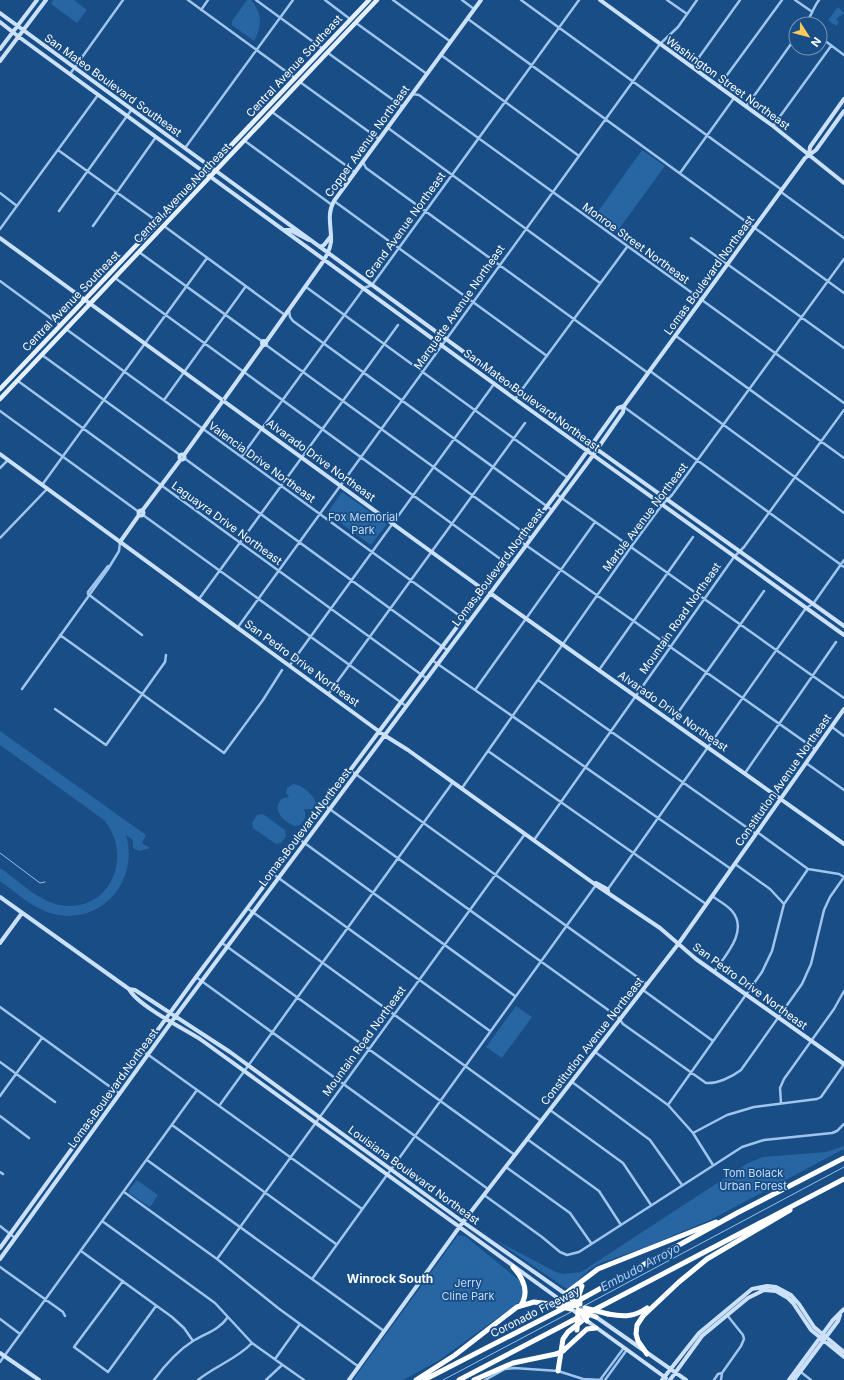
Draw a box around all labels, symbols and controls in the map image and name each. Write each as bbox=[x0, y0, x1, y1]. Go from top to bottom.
street label: Central Avenue Southeast bbox=[243, 12, 345, 120]
north arrow bbox=[788, 16, 828, 56]
street label: San Mateo Boulevard Southeast bbox=[42, 31, 185, 140]
street label: Washington Street Northeast bbox=[663, 33, 793, 133]
text: N bbox=[808, 34, 824, 49]
street label: Copper Avenue Northeast bbox=[322, 82, 413, 200]
street label: Central Avenue Northeast bbox=[131, 140, 234, 246]
street label: Grand Avenue Northeast bbox=[362, 169, 449, 281]
street label: Monroe Street Northeast bbox=[580, 200, 692, 287]
street label: Lomas Boulevard Northeast bbox=[661, 212, 757, 337]
street label: Marquette Avenue Northeast bbox=[410, 242, 508, 372]
street label: Central Avenue Southeast bbox=[19, 247, 123, 354]
street label: San Mateo Boulevard Northeast bbox=[461, 346, 603, 454]
street label: Alvarado Drive Northeast bbox=[264, 416, 378, 504]
street label: Valencia Drive Northeast bbox=[206, 418, 319, 506]
street label: Marble Avenue Northeast bbox=[600, 460, 691, 574]
street label: Laguayra Drive Northeast bbox=[169, 478, 285, 568]
street label: Lomas Boulevard Northeast bbox=[449, 505, 547, 629]
park label: Fox Memorial Park bbox=[328, 510, 398, 537]
street label: Mountain Road Northeast bbox=[636, 559, 724, 676]
street label: San Pedro Drive Northeast bbox=[242, 617, 362, 710]
street label: Alvarado Drive Northeast bbox=[615, 668, 731, 755]
street label: Constitution Avenue Northeast bbox=[732, 711, 835, 849]
street label: Lomas Boulevard Northeast bbox=[256, 765, 354, 889]
street label: San Pedro Drive Northeast bbox=[690, 940, 810, 1033]
street label: Constitution Avenue Northeast bbox=[538, 974, 647, 1108]
street label: Mountain Road Northeast bbox=[319, 983, 409, 1099]
street label: Lomas Boulevard Northeast bbox=[65, 1025, 161, 1150]
street label: Louisiana Boulevard Northeast bbox=[346, 1123, 483, 1228]
park label: Tom Bolack Urban Forest bbox=[719, 1166, 787, 1193]
water label: Embudo Arroyo bbox=[598, 1240, 682, 1294]
district label: Winrock South bbox=[347, 1271, 433, 1286]
park label: Jerry Cline Park bbox=[442, 1276, 494, 1303]
street label: Coronado Freeway bbox=[488, 1283, 582, 1341]

